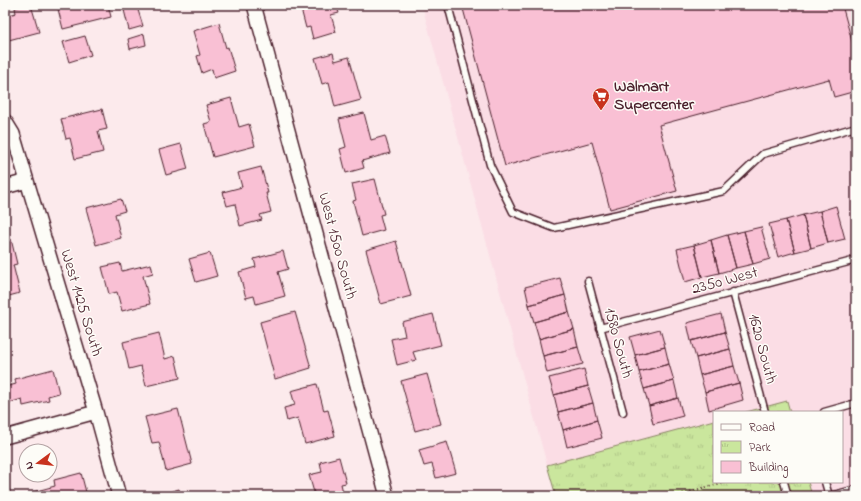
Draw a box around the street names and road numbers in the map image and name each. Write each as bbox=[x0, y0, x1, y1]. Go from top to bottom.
street label: West 1500 South bbox=[311, 190, 363, 302]
street label: West 1425 South bbox=[53, 247, 109, 359]
street label: 2350 West bbox=[689, 260, 761, 301]
street label: 1580 South bbox=[597, 305, 639, 381]
street label: 1620 South bbox=[741, 311, 783, 387]

